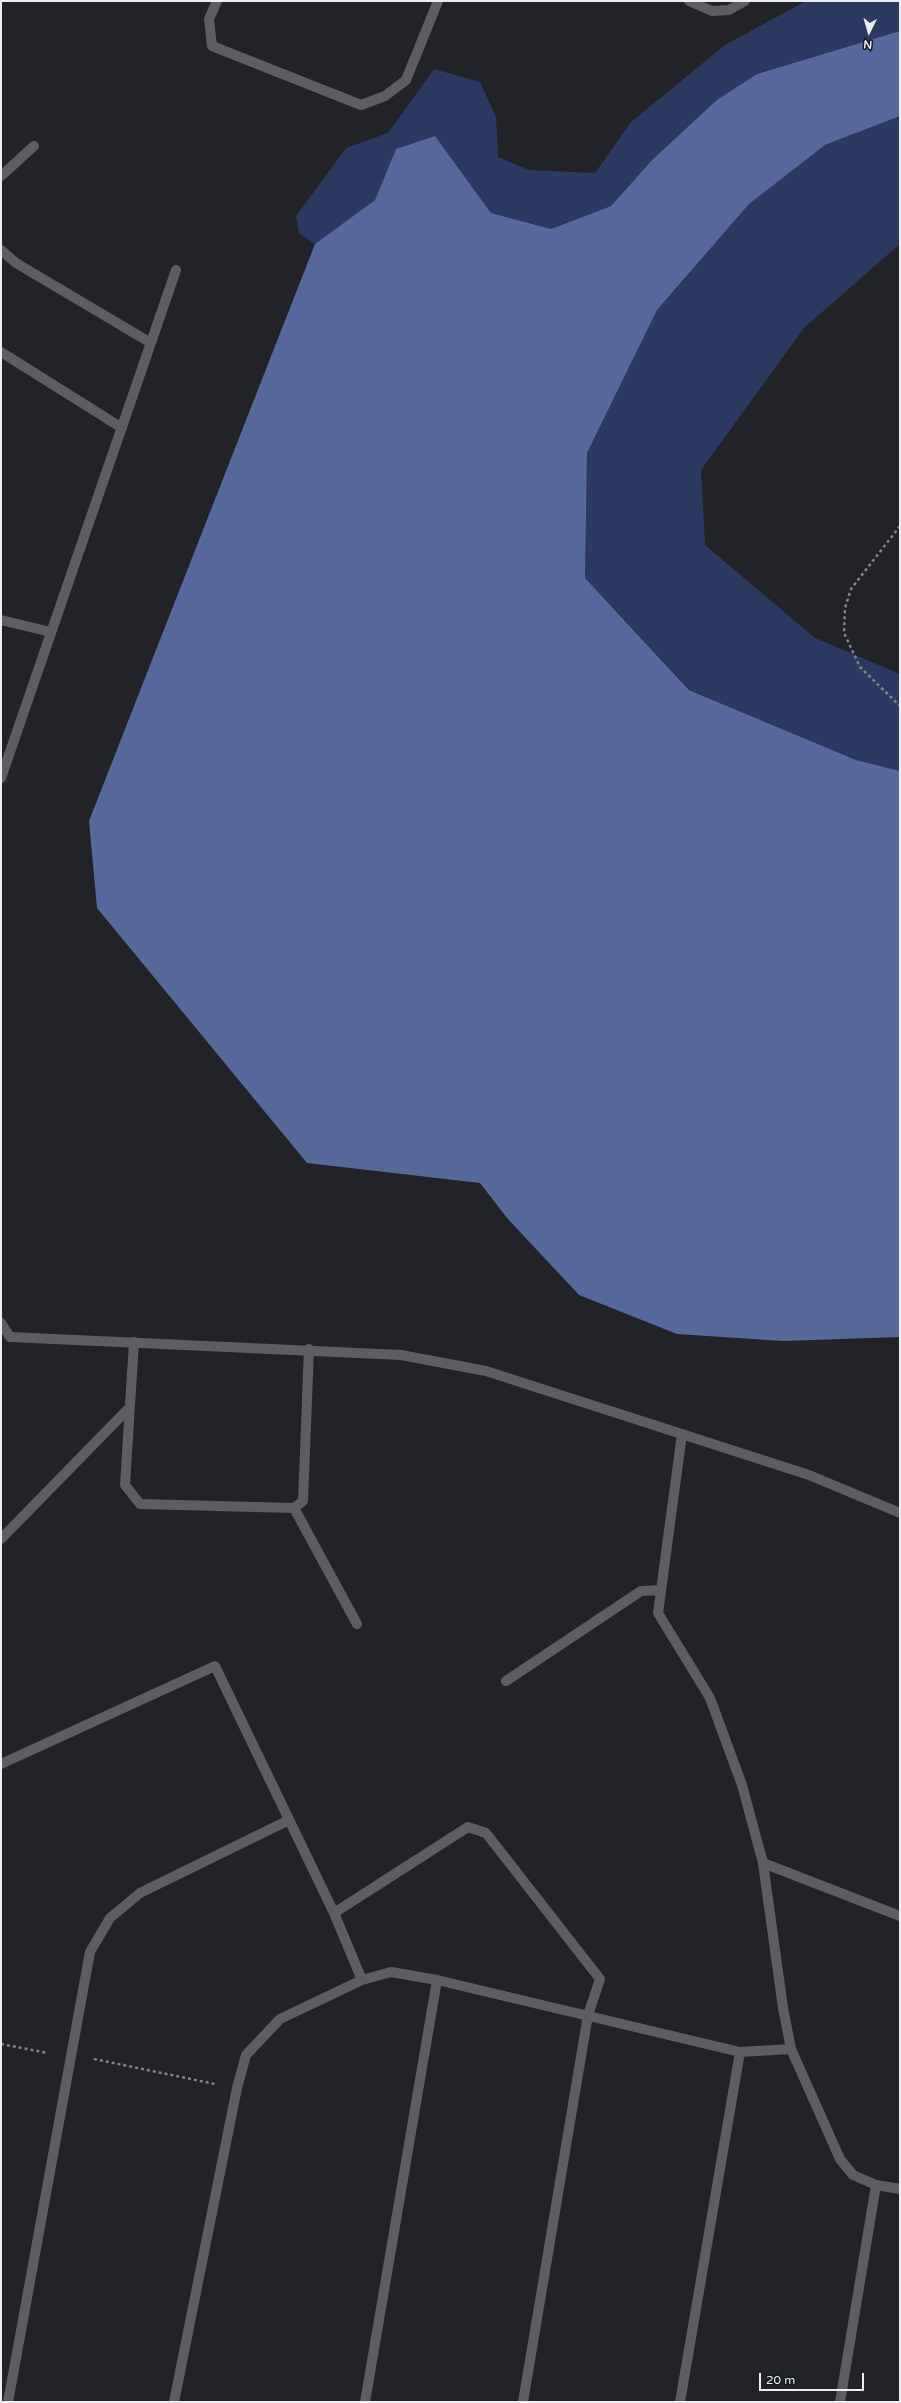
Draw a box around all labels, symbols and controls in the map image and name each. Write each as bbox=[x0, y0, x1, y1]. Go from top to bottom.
north arrow bbox=[849, 12, 889, 52]
text: N bbox=[863, 38, 873, 51]
scale bar bbox=[761, 2365, 866, 2391]
text: 20 m bbox=[766, 2373, 795, 2387]

